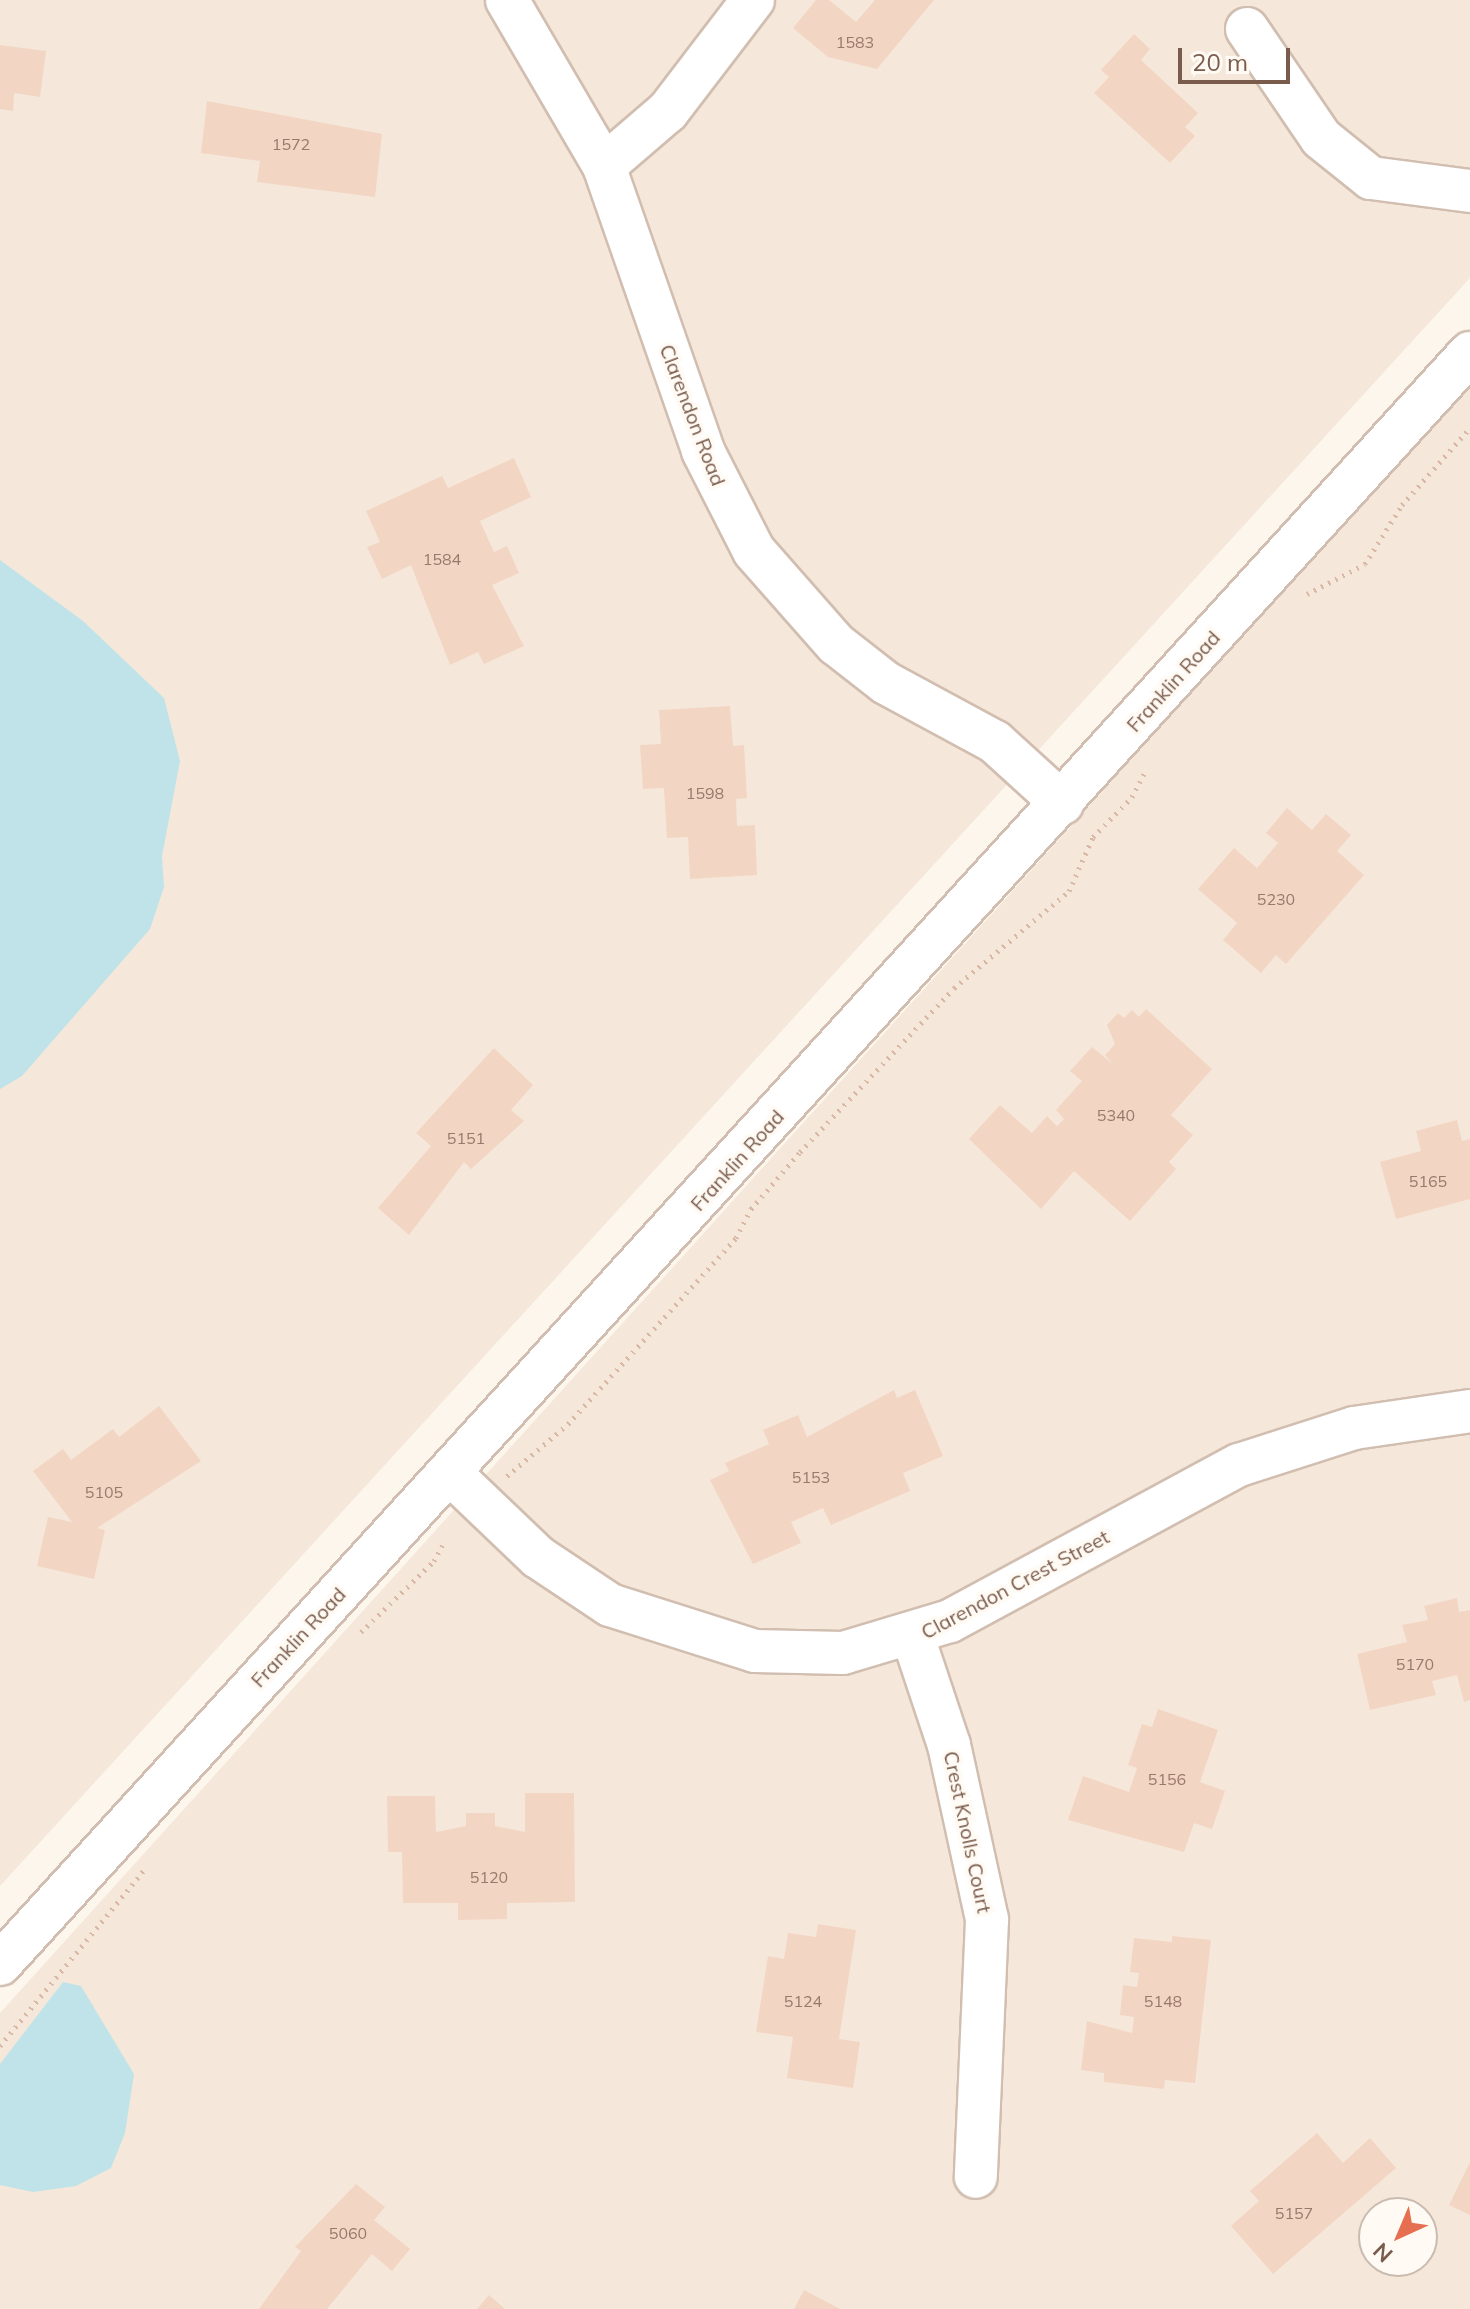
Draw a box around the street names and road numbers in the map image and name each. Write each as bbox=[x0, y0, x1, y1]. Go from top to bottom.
street label: Clarendon Road bbox=[655, 341, 731, 489]
street label: Franklin Road bbox=[1121, 626, 1225, 736]
street label: Franklin Road bbox=[685, 1105, 789, 1215]
street label: Clarendon Crest Street bbox=[917, 1524, 1113, 1644]
street label: Franklin Road bbox=[246, 1582, 350, 1692]
street label: Crest Knolls Court bbox=[939, 1749, 997, 1915]

